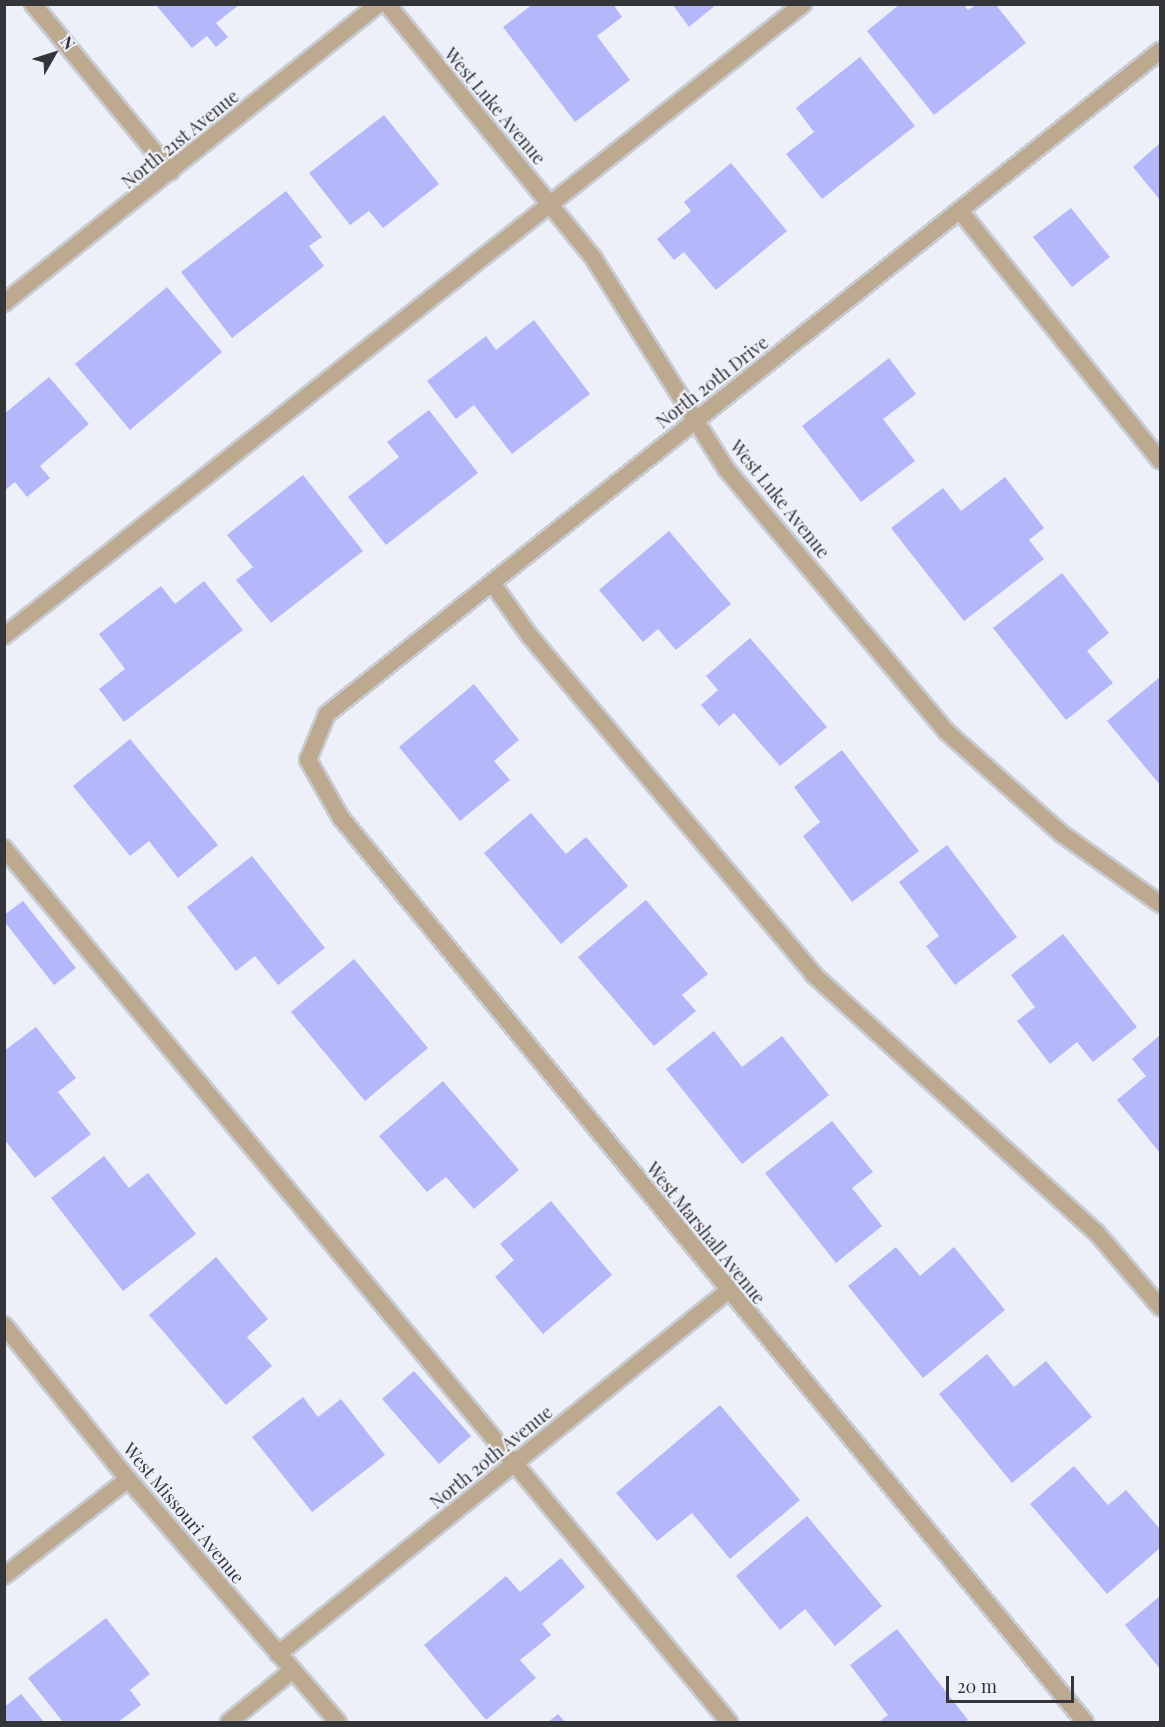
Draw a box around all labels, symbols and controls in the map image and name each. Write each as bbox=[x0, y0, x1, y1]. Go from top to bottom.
north arrow bbox=[24, 24, 84, 84]
text: N bbox=[57, 31, 80, 53]
street label: West Luke Avenue bbox=[440, 43, 550, 169]
street label: North 21st Avenue bbox=[117, 85, 243, 193]
street label: North 20th Drive bbox=[652, 331, 772, 433]
street label: West Luke Avenue bbox=[726, 435, 834, 563]
street label: West Marshall Avenue bbox=[642, 1157, 770, 1309]
street label: North 20th Avenue bbox=[425, 1401, 557, 1513]
street label: West Missouri Avenue bbox=[119, 1438, 249, 1588]
scale bar bbox=[949, 1664, 1076, 1702]
text: 20 m bbox=[957, 1674, 997, 1698]

